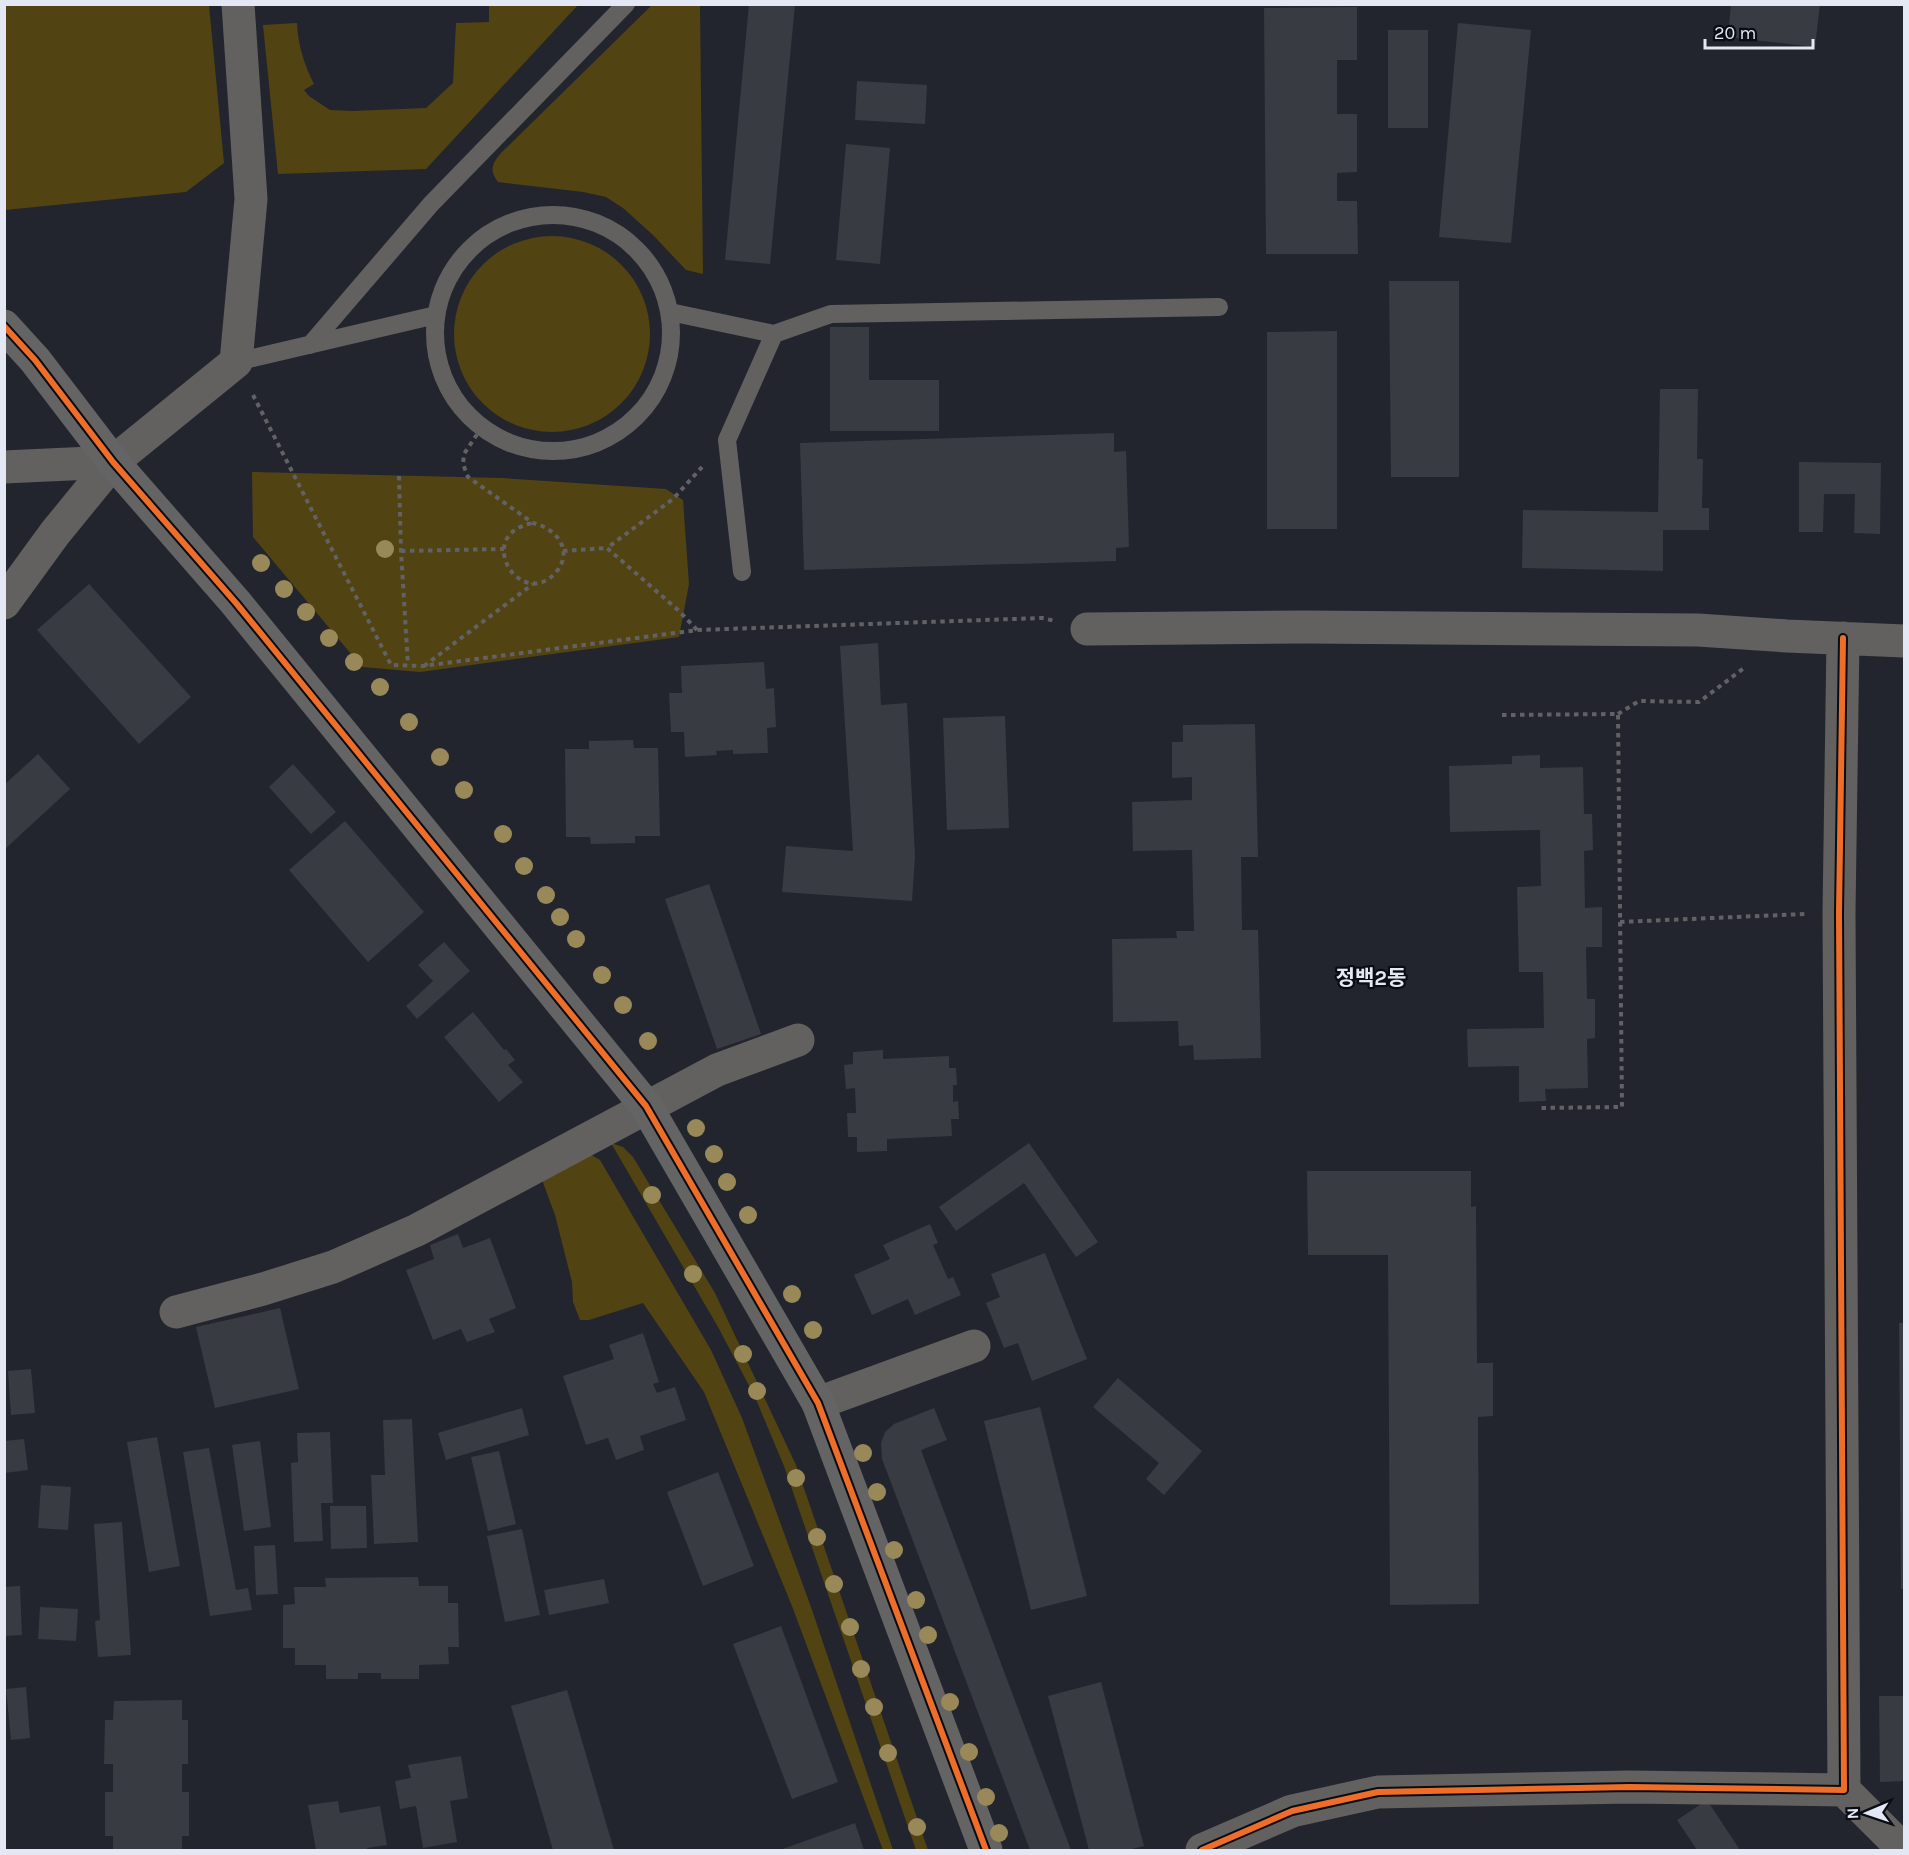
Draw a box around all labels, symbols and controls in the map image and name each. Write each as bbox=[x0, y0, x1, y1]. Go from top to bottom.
scale bar bbox=[1705, 12, 1813, 50]
text: 20 m bbox=[1714, 22, 1756, 44]
district label: 정백2동 bbox=[1336, 966, 1406, 990]
north arrow bbox=[1837, 1783, 1897, 1843]
text: N bbox=[1843, 1807, 1862, 1820]

